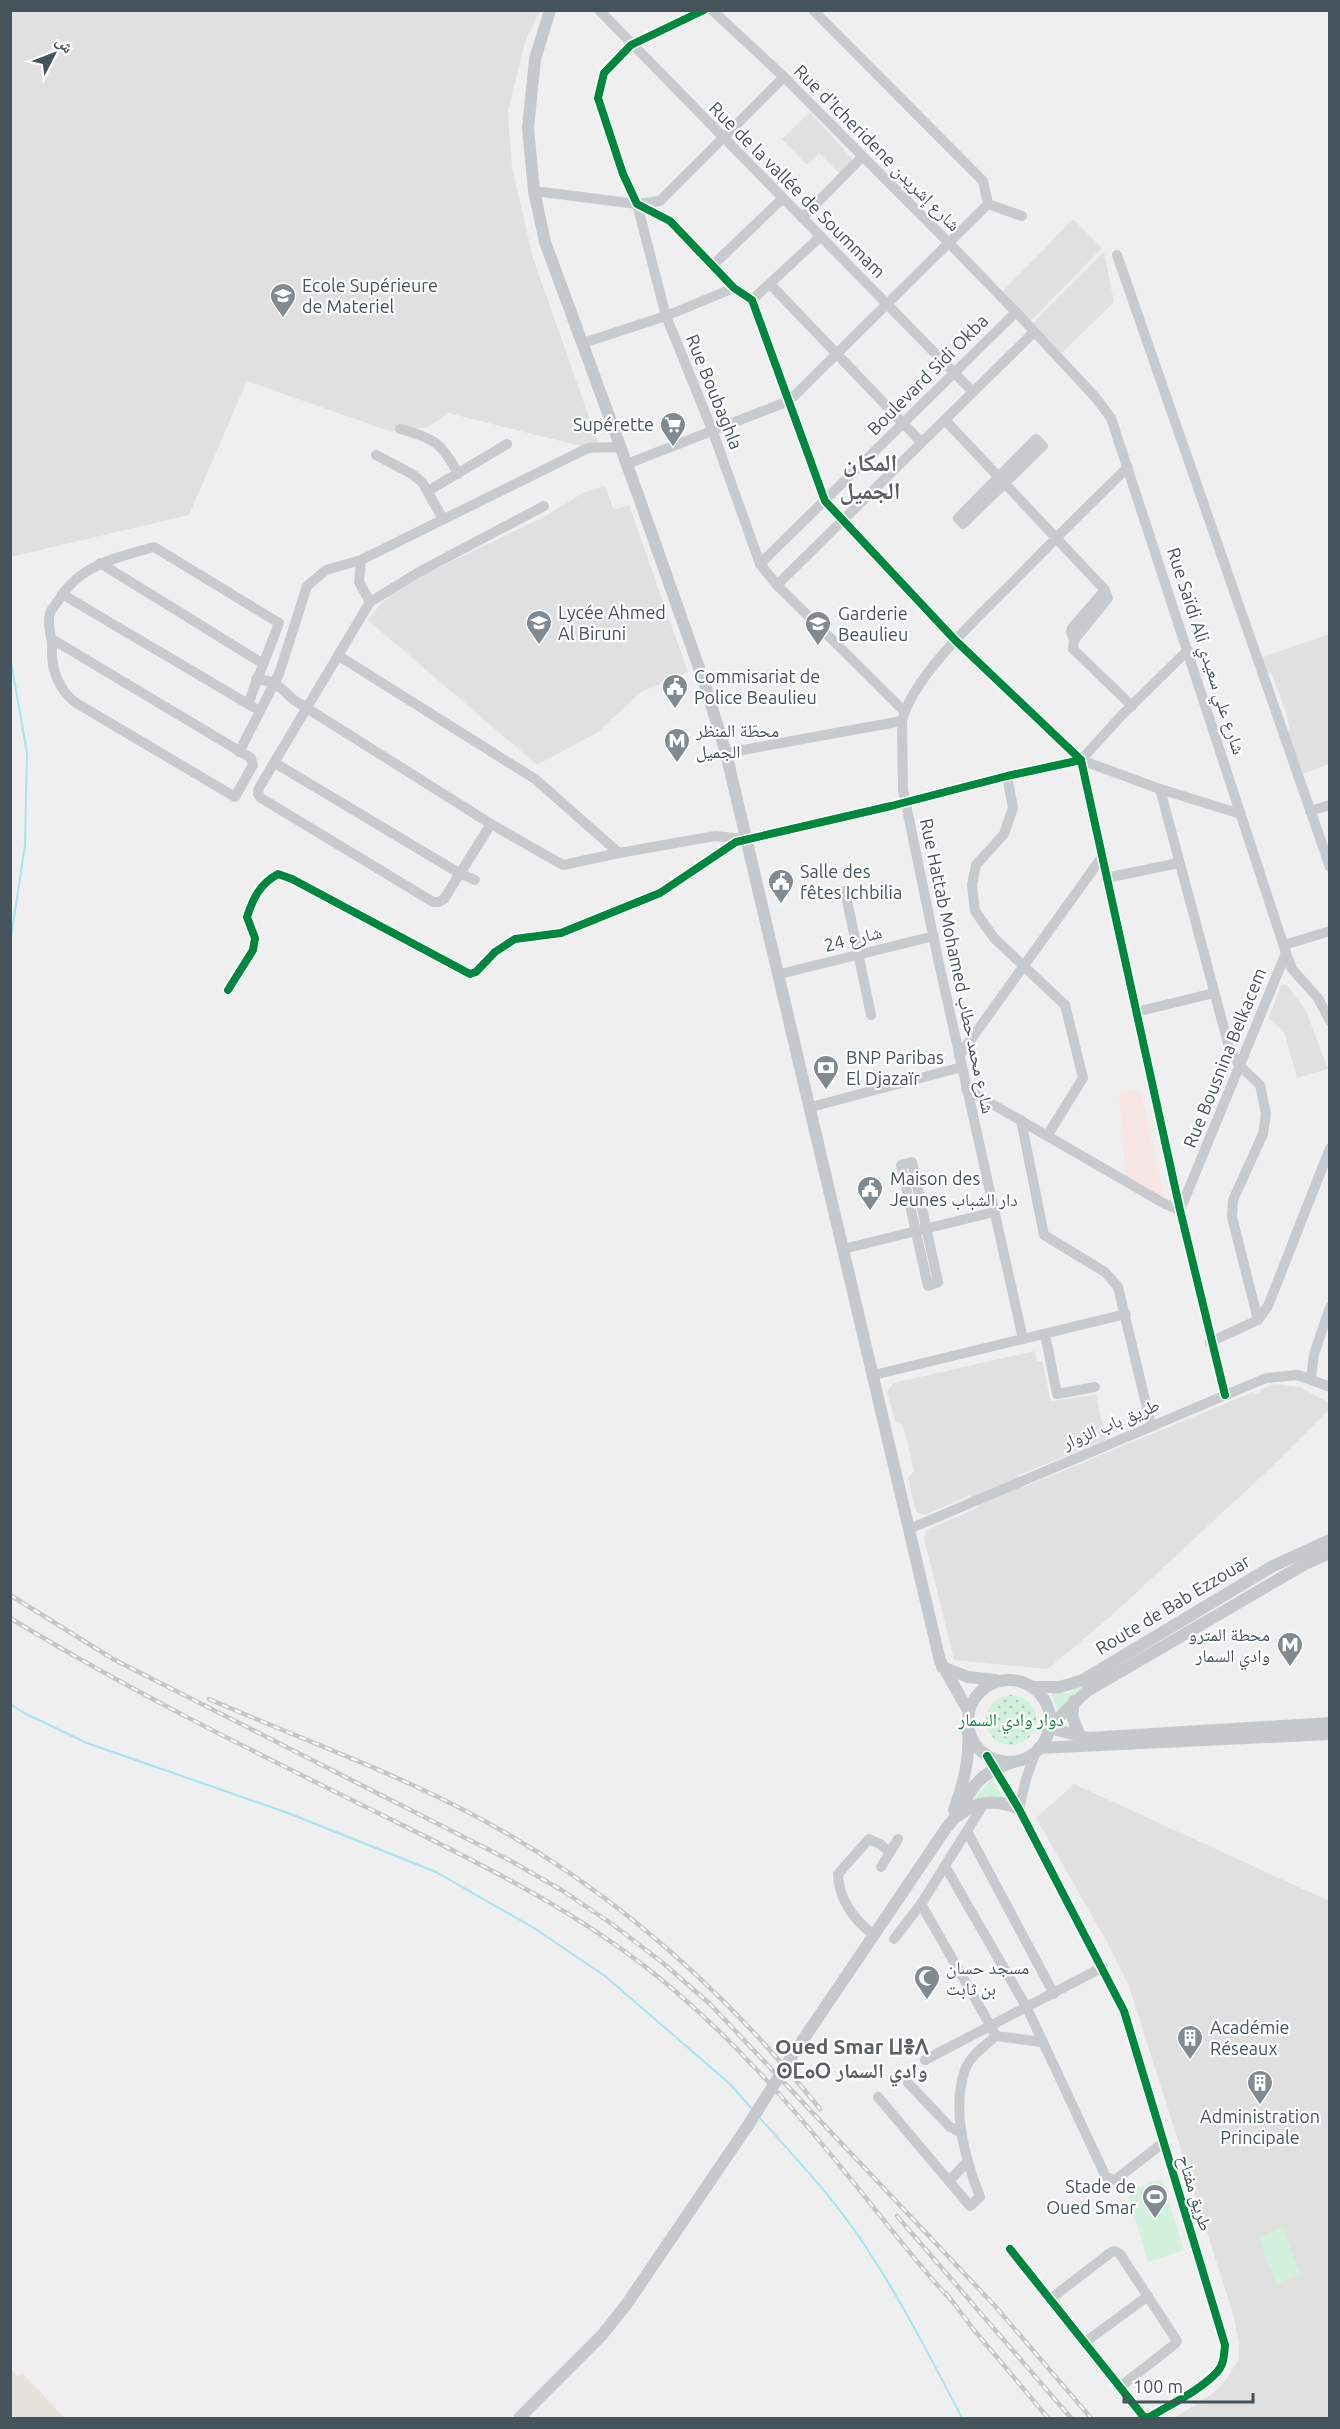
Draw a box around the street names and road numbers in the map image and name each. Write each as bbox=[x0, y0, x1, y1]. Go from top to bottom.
street label: Rue d'Icheridene شارع إشريدن bbox=[788, 60, 965, 237]
street label: Rue de la vallée de Soummam bbox=[706, 97, 890, 281]
street label: Boulevard Sidi Okba bbox=[863, 310, 992, 439]
street label: Rue Boubaghla bbox=[683, 331, 747, 452]
street label: Rue Saïdi Ali شارع علي سعيدي bbox=[1159, 545, 1250, 758]
street label: Rue Hattab Mohamed شارع محمد حطاب bbox=[915, 816, 999, 1116]
street label: شارع 24 bbox=[822, 921, 884, 957]
street label: Rue Bousnina Belkacem bbox=[1179, 965, 1269, 1150]
street label: طريق باب الزوار bbox=[1058, 1394, 1163, 1455]
street label: Route de Bab Ezzouar bbox=[1092, 1550, 1253, 1658]
street label: طريق مفتاح bbox=[1172, 2152, 1217, 2234]

